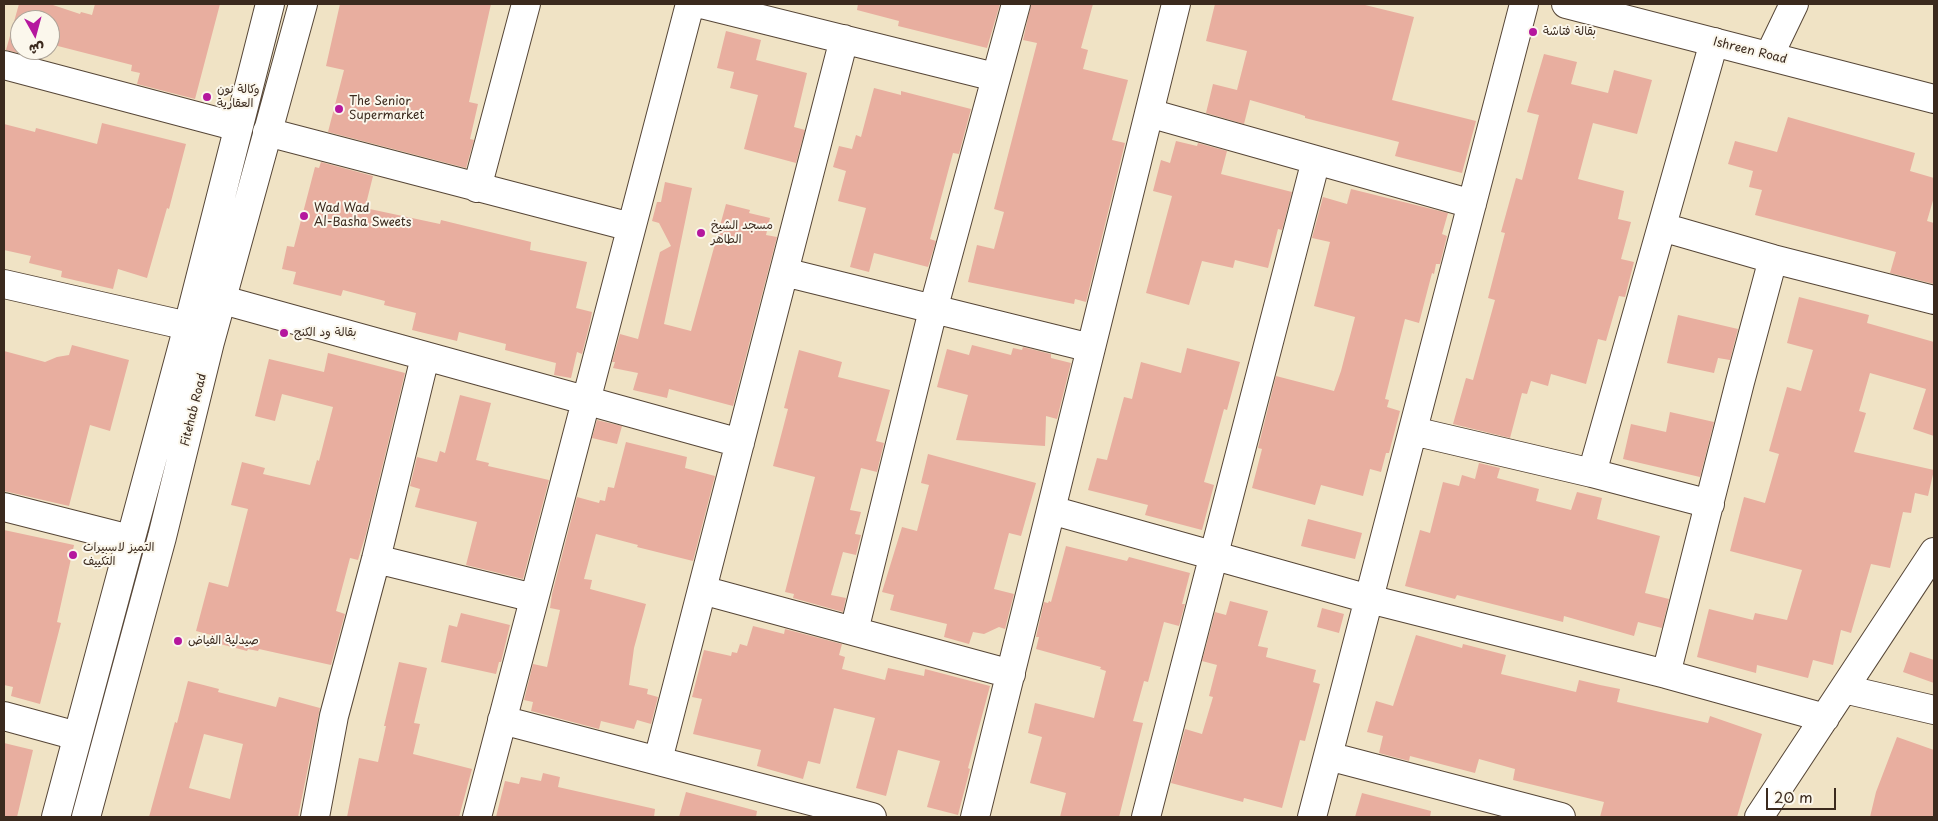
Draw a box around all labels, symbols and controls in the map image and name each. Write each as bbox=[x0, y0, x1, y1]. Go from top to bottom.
north arrow bbox=[10, 10, 60, 60]
place label: بقالة فتاشة bbox=[1543, 25, 1596, 39]
marker: بقالة فتاشة bbox=[1527, 26, 1539, 38]
street label: Ishreen Road bbox=[1712, 35, 1788, 67]
text: ش bbox=[28, 38, 46, 61]
place label: وكالة نون العقارية bbox=[217, 83, 260, 111]
marker: وكالة نون العقارية bbox=[201, 91, 213, 103]
place label: The Senior Supermarket bbox=[349, 95, 424, 123]
marker: The Senior Supermarket bbox=[333, 103, 345, 115]
place label: Wad Wad Al-Basha Sweets bbox=[314, 202, 411, 230]
marker: Wad Wad Al-Basha Sweets bbox=[298, 210, 310, 222]
place label: مسجد الشيخ الطاهر bbox=[711, 219, 773, 247]
marker: مسجد الشيخ الطاهر bbox=[695, 227, 707, 239]
place label: بقالة ود الكنج bbox=[294, 326, 356, 340]
marker: بقالة ود الكنج bbox=[278, 327, 290, 339]
street label: Fitehab Road bbox=[178, 372, 210, 448]
place label: التميز لاسبيرات التكييف bbox=[83, 541, 154, 569]
marker: التميز لاسبيرات التكييف bbox=[67, 549, 79, 561]
place label: صيدلية الفياض bbox=[188, 634, 259, 648]
marker: صيدلية الفياض bbox=[172, 635, 184, 647]
scale bar bbox=[1768, 778, 1838, 810]
text: 20 m bbox=[1774, 785, 1813, 808]

